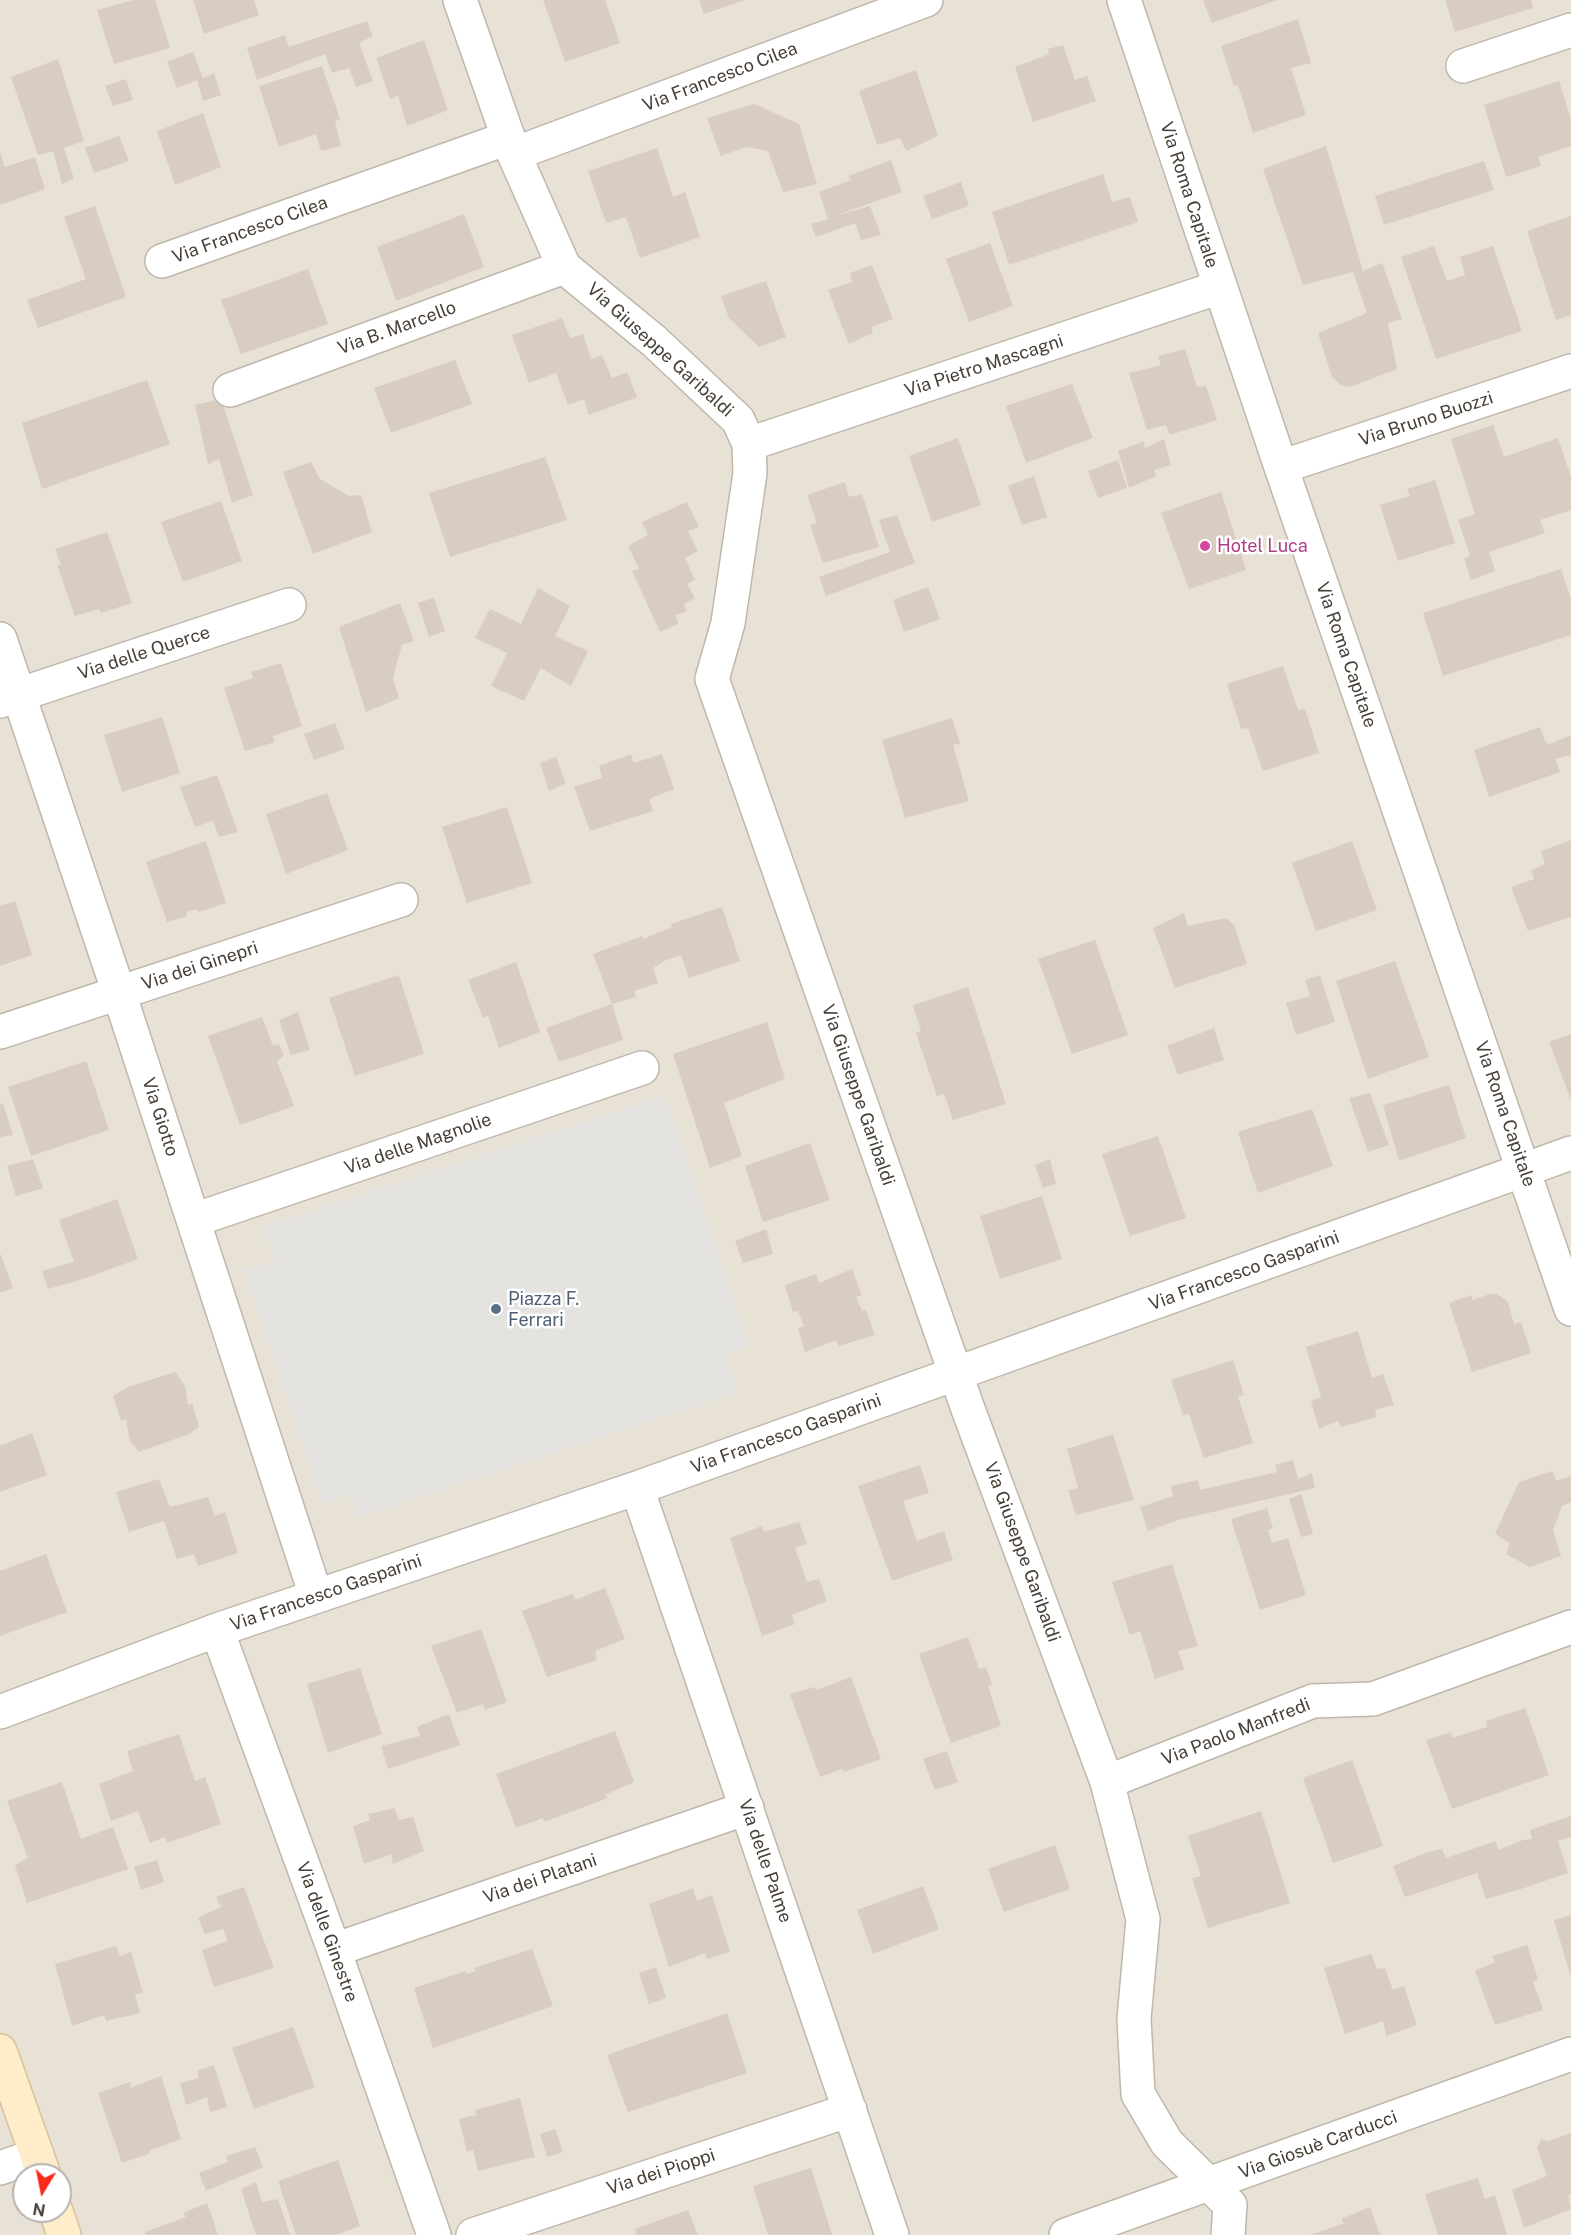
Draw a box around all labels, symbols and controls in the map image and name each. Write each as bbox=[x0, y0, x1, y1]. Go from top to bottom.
street label: Via Francesco Cilea bbox=[640, 38, 800, 116]
street label: Via Roma Capitale bbox=[1155, 119, 1223, 271]
street label: Via Francesco Cilea bbox=[169, 192, 331, 268]
street label: Via Giuseppe Garibaldi bbox=[582, 278, 738, 422]
street label: Via B. Marcello bbox=[335, 297, 459, 359]
street label: Via Pietro Mascagni bbox=[902, 330, 1066, 402]
street label: Via Bruno Buozzi bbox=[1356, 387, 1496, 451]
place label: Hotel Luca bbox=[1217, 535, 1308, 557]
marker: Hotel Luca bbox=[1198, 539, 1212, 553]
street label: Via Roma Capitale bbox=[1311, 579, 1381, 731]
street label: Via delle Querce bbox=[75, 621, 213, 685]
street label: Via dei Ginepri bbox=[139, 937, 261, 995]
street label: Via Giuseppe Garibaldi bbox=[817, 1002, 899, 1188]
street label: Via Roma Capitale bbox=[1470, 1038, 1540, 1190]
street label: Via Giotto bbox=[137, 1075, 183, 1159]
street label: Via delle Magnolie bbox=[342, 1109, 494, 1179]
street label: Via Francesco Gasparini bbox=[1146, 1226, 1342, 1316]
place label: Piazza F. Ferrari bbox=[508, 1288, 579, 1330]
marker: Piazza F. Ferrari bbox=[489, 1302, 503, 1316]
street label: Via Francesco Gasparini bbox=[688, 1389, 884, 1479]
street label: Via Giuseppe Garibaldi bbox=[979, 1459, 1065, 1645]
street label: Via Francesco Gasparini bbox=[227, 1550, 425, 1636]
street label: Via Paolo Manfredi bbox=[1159, 1694, 1313, 1770]
street label: Via delle Palme bbox=[734, 1797, 796, 1925]
street label: Via dei Platani bbox=[480, 1849, 600, 1909]
street label: Via delle Ginestre bbox=[292, 1859, 362, 2005]
street label: Via Giosuè Carducci bbox=[1236, 2106, 1400, 2184]
street label: Via dei Pioppi bbox=[604, 2144, 718, 2200]
north arrow bbox=[12, 2163, 72, 2223]
text: N bbox=[31, 2199, 47, 2220]

